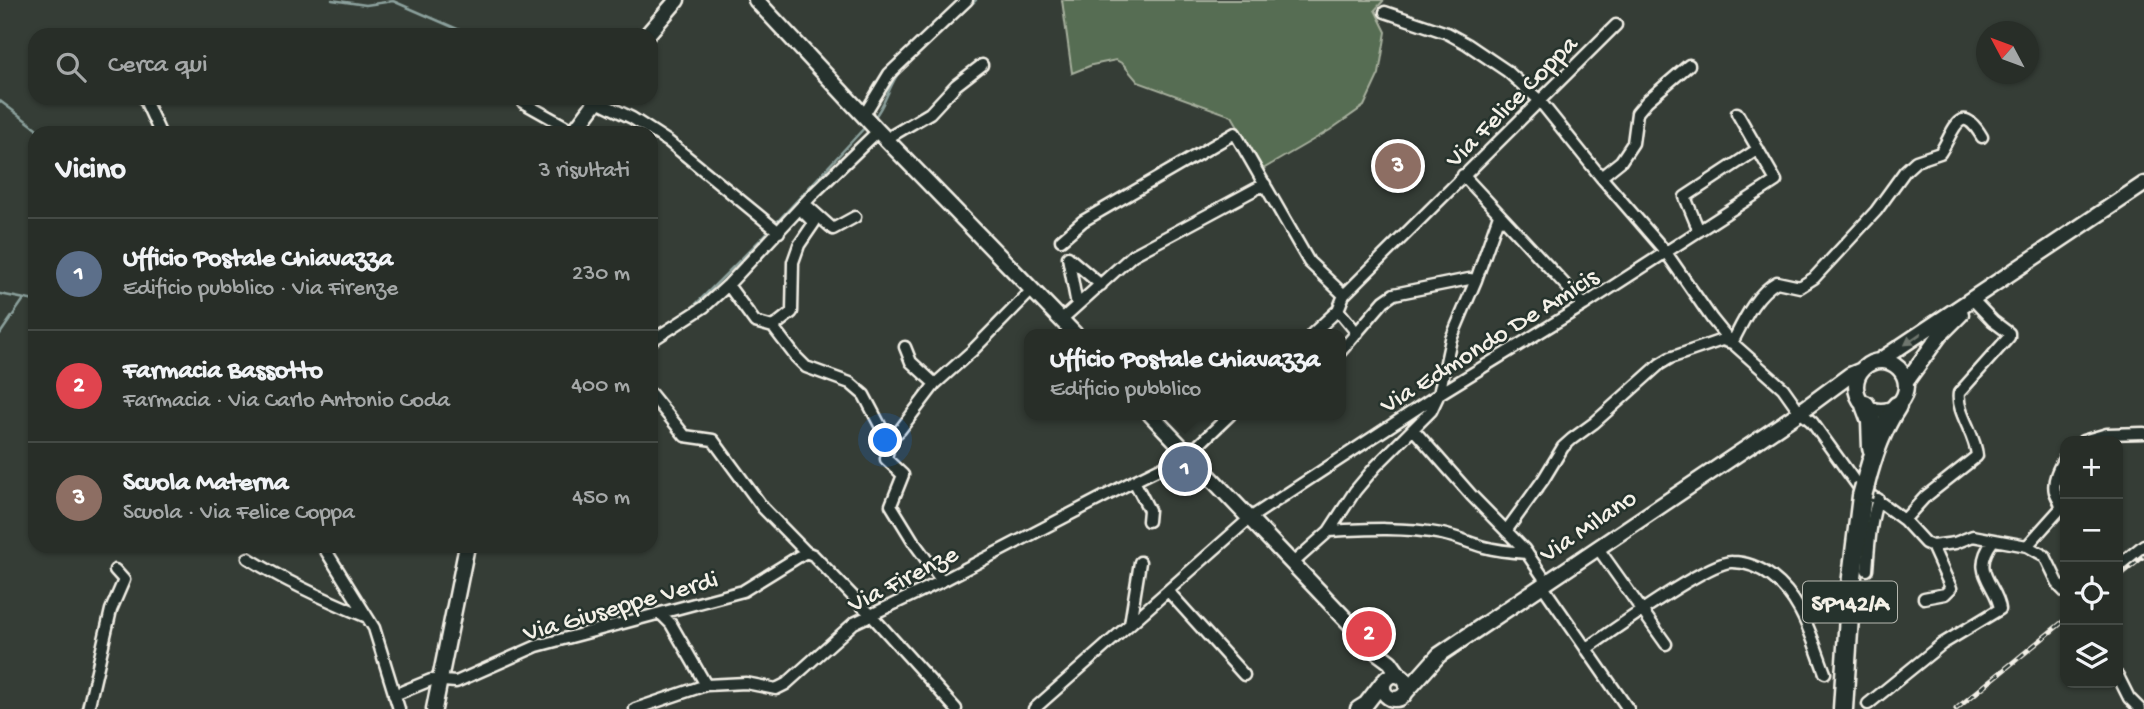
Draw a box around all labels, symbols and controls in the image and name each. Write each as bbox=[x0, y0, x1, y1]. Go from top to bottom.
north arrow bbox=[1976, 21, 2039, 84]
search box bbox=[28, 28, 658, 105]
street label: Via Felice Coppa bbox=[1440, 29, 1587, 177]
icon: search bbox=[52, 48, 90, 86]
text: Cerca qui bbox=[108, 51, 208, 82]
pin: 3 bbox=[1375, 140, 1421, 192]
text: Vicino bbox=[56, 154, 126, 189]
text: 3 risultati bbox=[539, 158, 630, 185]
text: Ufficio Postale Chiavazza bbox=[123, 245, 393, 276]
text: 1 bbox=[74, 261, 84, 288]
text: 230 m bbox=[572, 261, 630, 288]
street label: Via Edmondo De Amicis bbox=[1375, 262, 1606, 423]
text: Edificio pubblico · Via Firenze bbox=[123, 276, 398, 303]
popup bbox=[1024, 329, 1346, 420]
one-way arrow bbox=[1904, 332, 1922, 346]
text: Ufficio Postale Chiavazza bbox=[1050, 346, 1320, 377]
text: Farmacia Bassotto bbox=[123, 357, 323, 388]
text: 2 bbox=[73, 373, 85, 400]
text: 400 m bbox=[571, 373, 630, 400]
text: Edificio pubblico bbox=[1050, 377, 1201, 404]
text: Farmacia · Via Carlo Antonio Coda bbox=[123, 388, 450, 415]
your location bbox=[868, 423, 902, 457]
map controls bbox=[2060, 436, 2123, 688]
button: + bbox=[2060, 436, 2123, 499]
pin: 1 bbox=[1162, 443, 1208, 495]
text: Scuola Materna bbox=[123, 469, 288, 500]
street label: Via Milano bbox=[1534, 484, 1644, 572]
text: 3 bbox=[73, 485, 85, 512]
text: 450 m bbox=[572, 485, 630, 512]
button: − bbox=[2060, 499, 2123, 562]
text: Scuola · Via Felice Coppa bbox=[123, 500, 355, 527]
street label: Via Firenze bbox=[843, 540, 965, 622]
button: locate bbox=[2060, 562, 2123, 625]
street label: Via Giuseppe Verdi bbox=[519, 566, 722, 651]
road number: SP142/A bbox=[1803, 582, 1897, 622]
pin: 2 bbox=[1346, 608, 1392, 660]
button: layers bbox=[2060, 625, 2123, 688]

